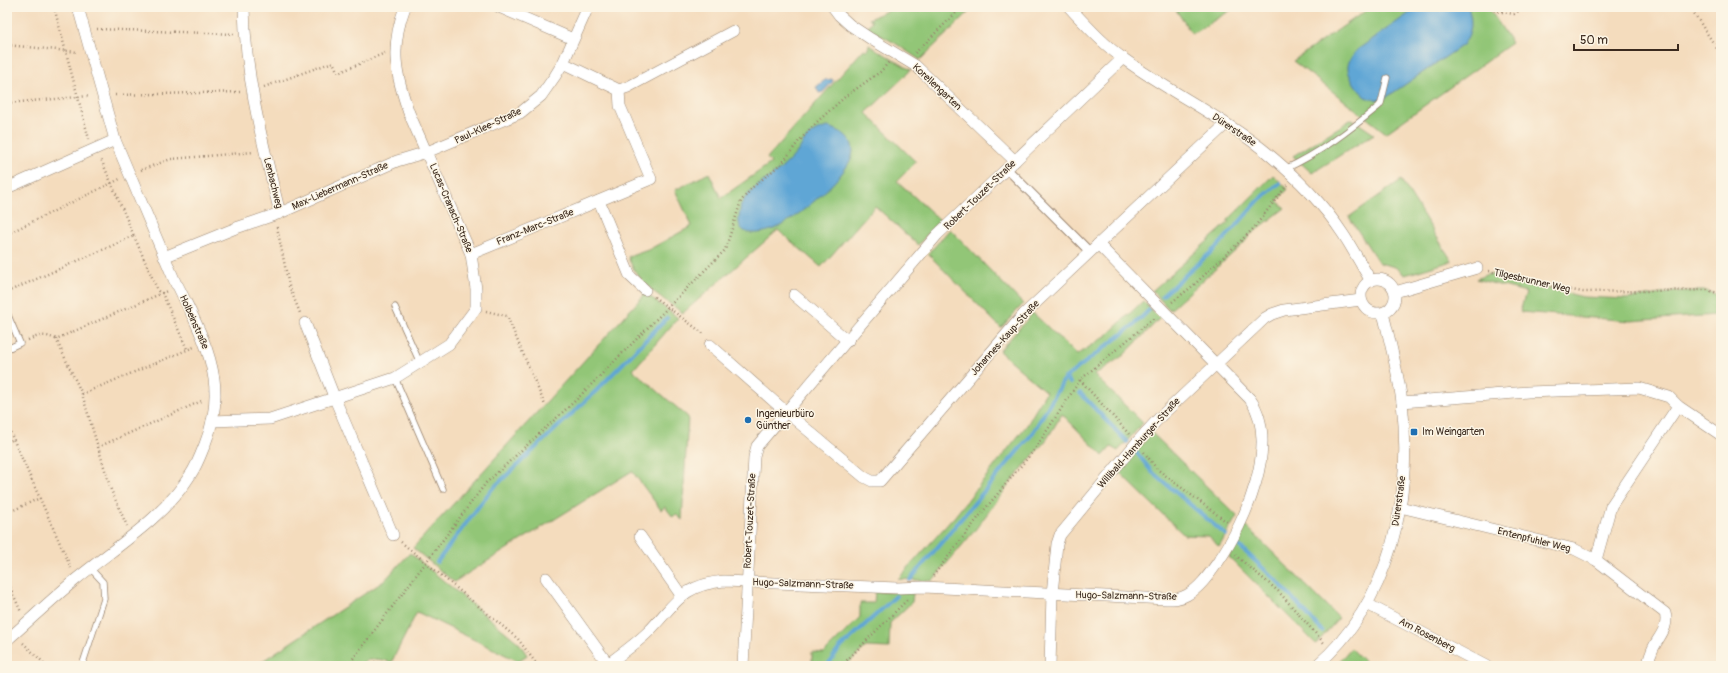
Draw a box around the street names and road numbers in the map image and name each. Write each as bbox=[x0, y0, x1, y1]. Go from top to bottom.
street label: Korellengarten bbox=[910, 61, 964, 113]
street label: Paul-Klee-Straße bbox=[453, 105, 523, 147]
street label: Dürerstraße bbox=[1210, 111, 1258, 149]
street label: Lenbachweg bbox=[261, 156, 285, 210]
street label: Robert-Touzet-Straße bbox=[942, 158, 1018, 232]
street label: Max-Liebermann-Straße bbox=[290, 159, 390, 213]
street label: Lucas-Cranach-Straße bbox=[427, 161, 475, 255]
street label: Franz-Marc-Straße bbox=[495, 206, 575, 248]
street label: Tilgesbrunner Weg bbox=[1493, 266, 1571, 296]
street label: Holbeinstraße bbox=[177, 293, 211, 351]
street label: Johannes-Kaup-Straße bbox=[968, 298, 1042, 378]
street label: Willibald-Hamburger-Straße bbox=[1095, 395, 1183, 491]
street label: Robert-Touzet-Straße bbox=[742, 473, 758, 569]
street label: Dürerstraße bbox=[1390, 475, 1408, 527]
street label: Entenpfuhler Weg bbox=[1496, 525, 1572, 555]
street label: Hugo-Salzmann-Straße bbox=[752, 576, 854, 592]
street label: Hugo-Salzmann-Straße bbox=[1075, 589, 1177, 603]
street label: Am Rosenberg bbox=[1397, 615, 1457, 655]

